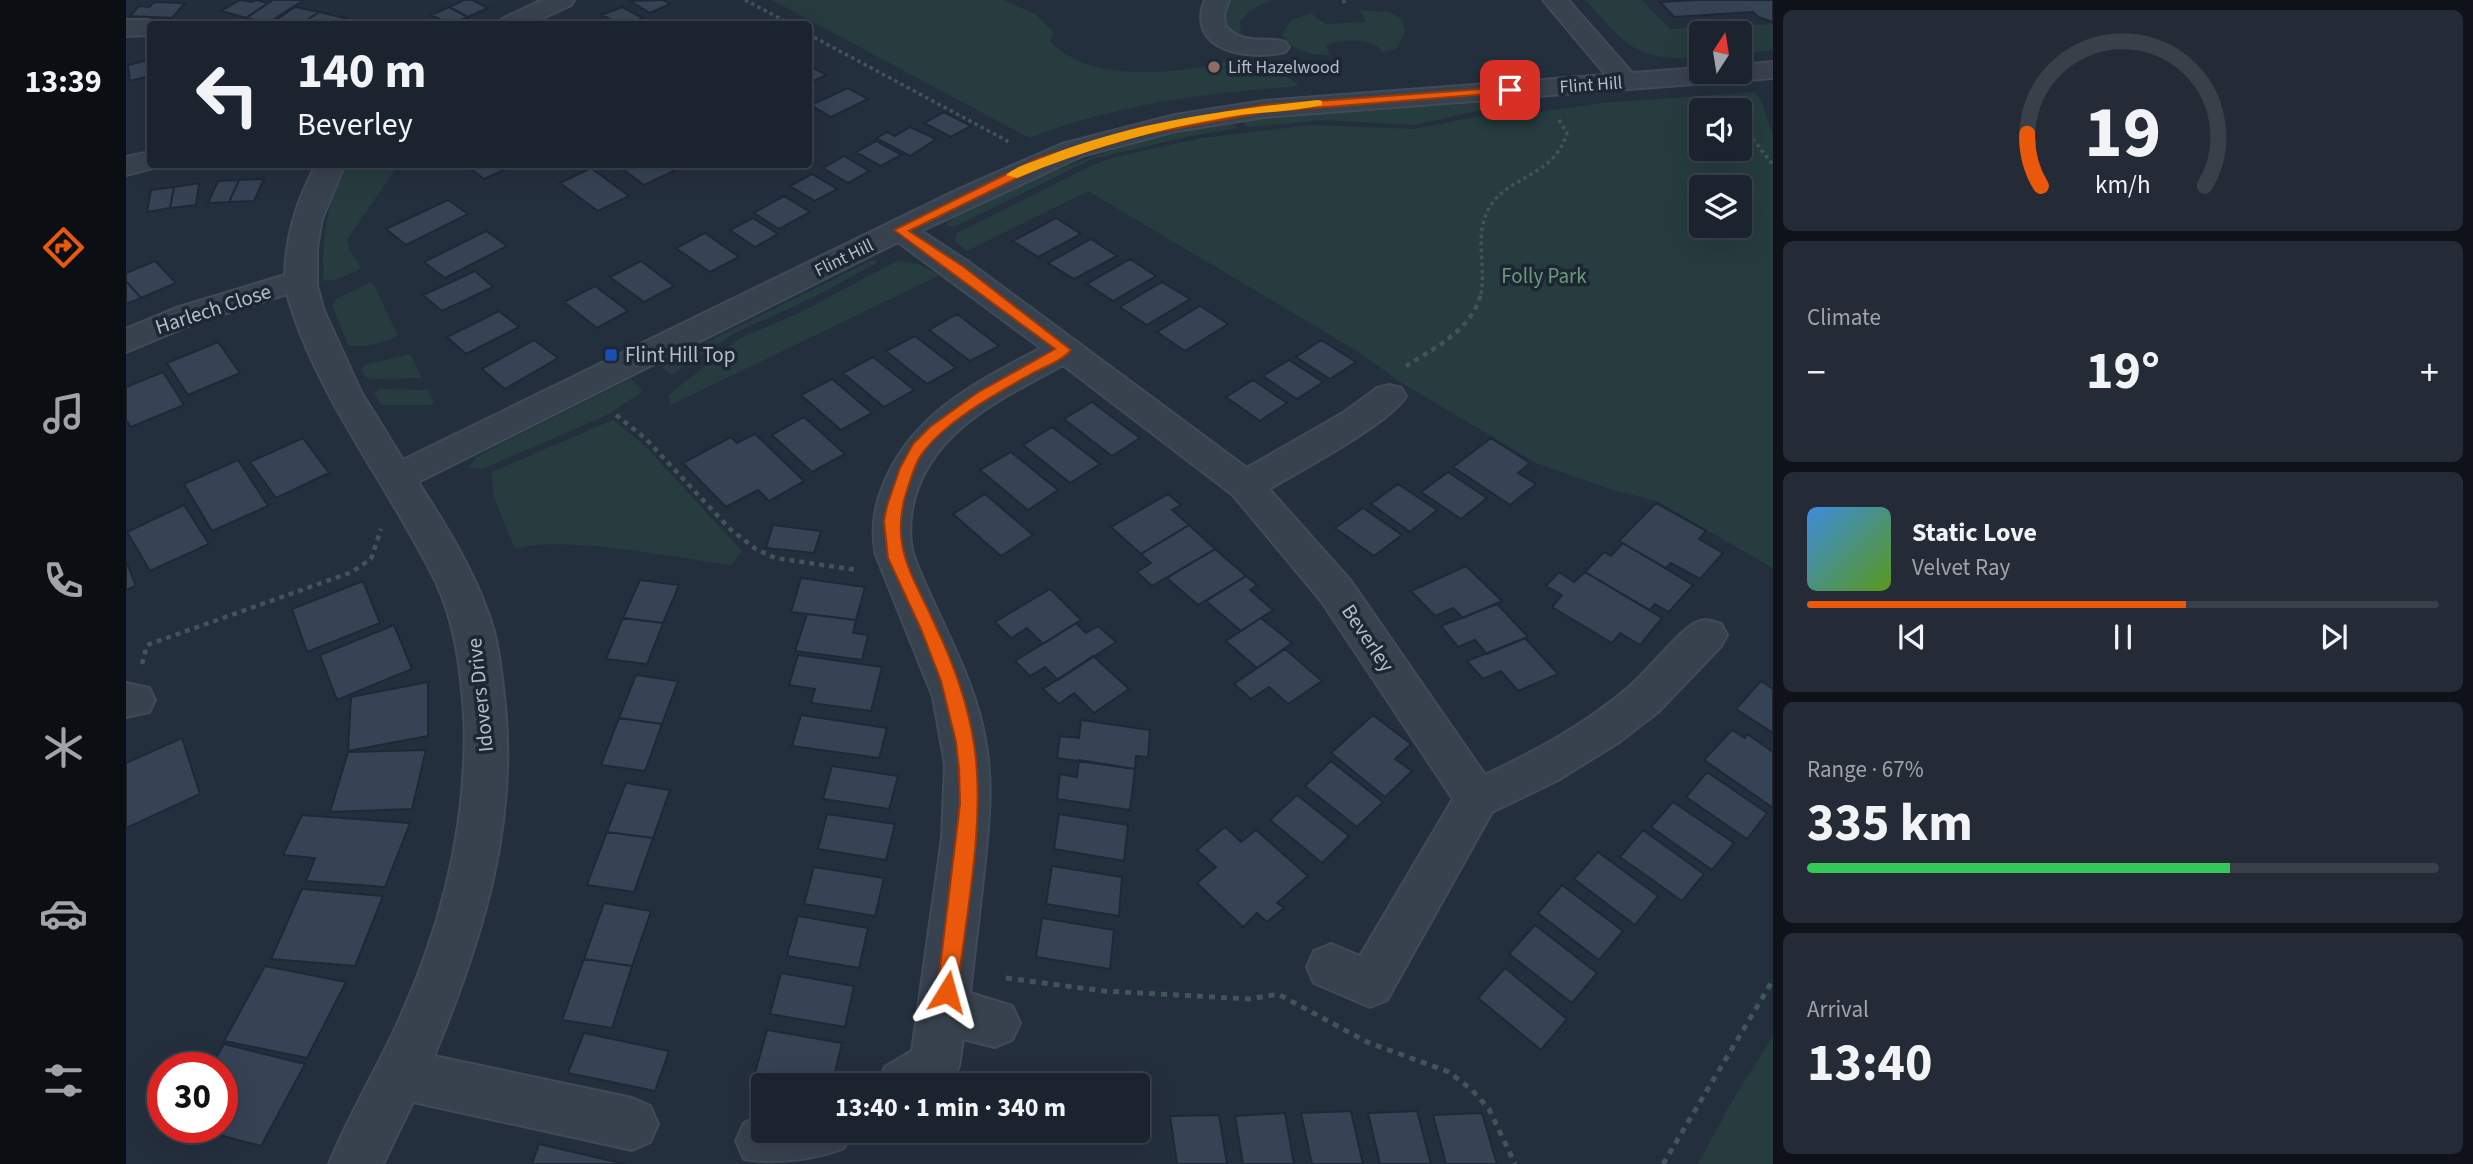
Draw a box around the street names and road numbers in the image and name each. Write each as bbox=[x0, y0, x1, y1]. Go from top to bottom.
street label: Flint Hill bbox=[1559, 70, 1623, 100]
street label: Flint Hill bbox=[810, 233, 878, 283]
street label: Harlech Close bbox=[151, 276, 275, 342]
street label: Beverley bbox=[1334, 598, 1402, 678]
street label: Idovers Drive bbox=[459, 637, 501, 753]

